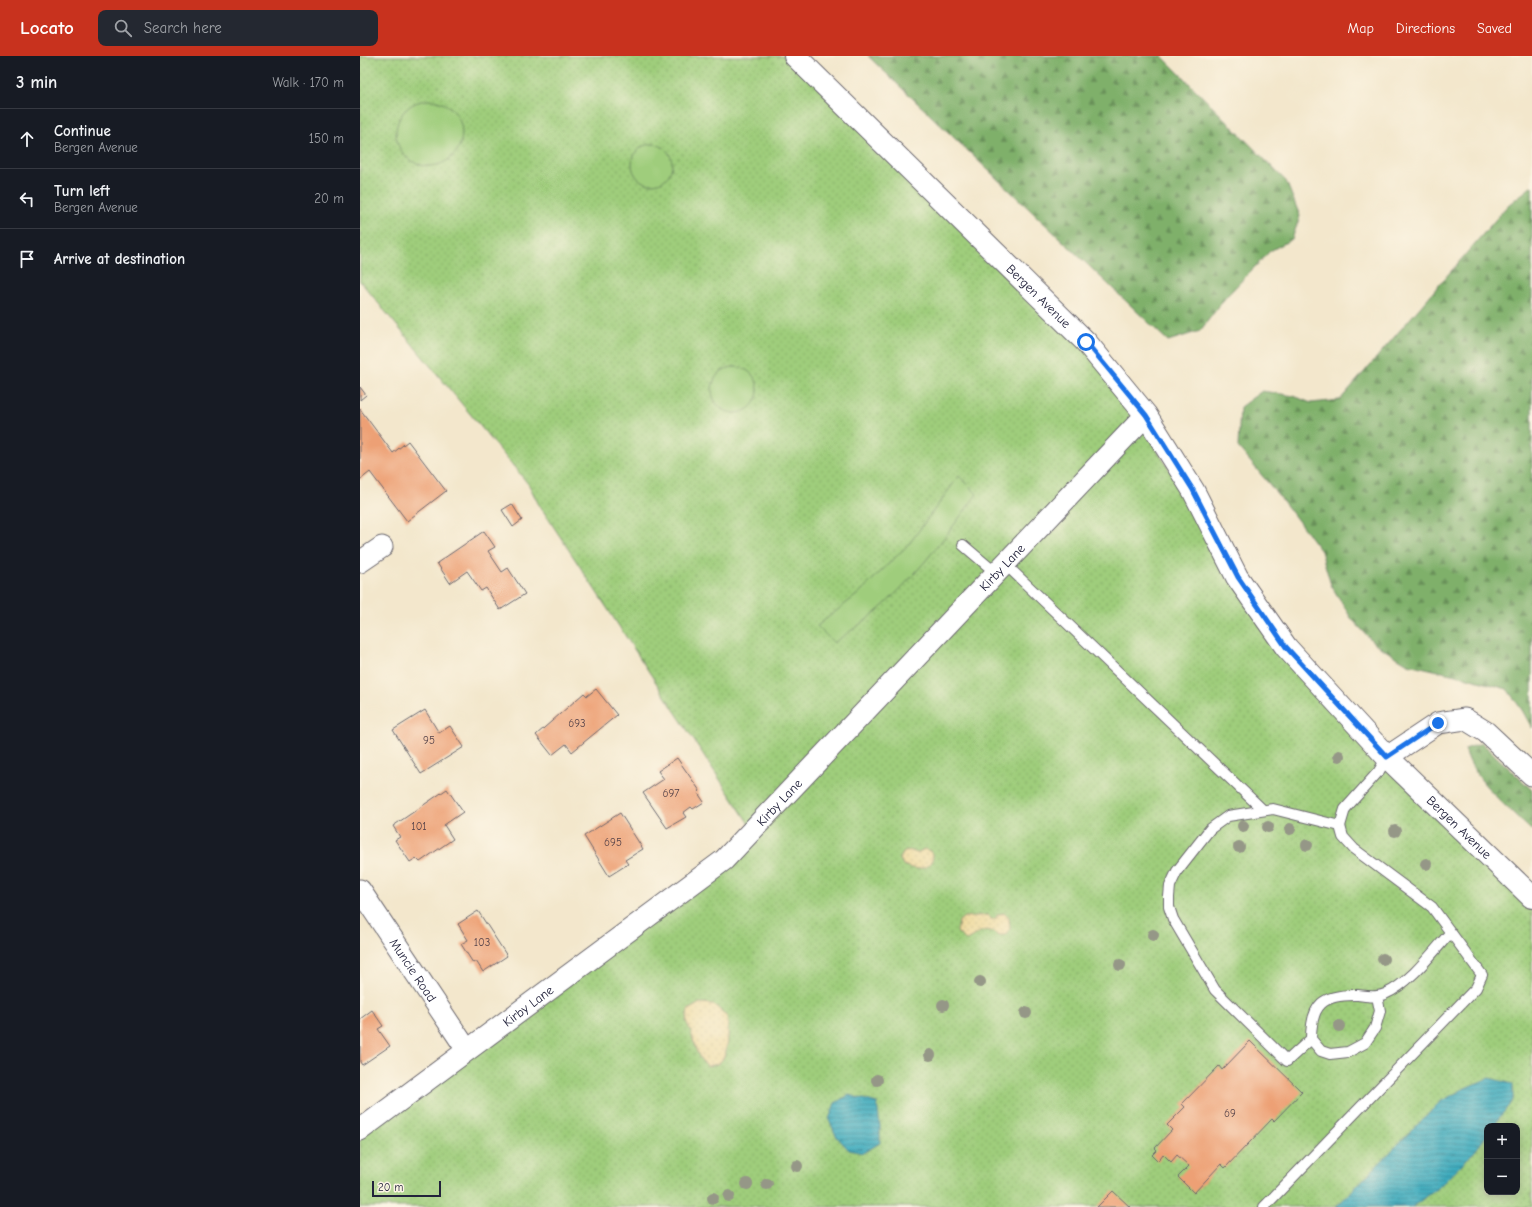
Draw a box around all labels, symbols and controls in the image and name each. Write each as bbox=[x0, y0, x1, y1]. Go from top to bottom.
search box bbox=[98, 10, 378, 46]
text: Locato bbox=[20, 17, 74, 39]
icon: search bbox=[112, 17, 134, 39]
text: Search here bbox=[144, 19, 222, 37]
text: Map bbox=[1347, 20, 1374, 37]
text: Directions bbox=[1396, 20, 1455, 37]
text: Saved bbox=[1477, 20, 1512, 37]
text: 3 min bbox=[16, 73, 57, 92]
text: Walk · 170 m bbox=[272, 75, 344, 90]
text: Continue bbox=[54, 122, 111, 140]
icon: ahead bbox=[16, 128, 38, 150]
text: 150 m bbox=[309, 131, 344, 146]
text: Bergen Avenue bbox=[54, 140, 138, 155]
text: Turn left bbox=[54, 182, 110, 200]
icon: left bbox=[16, 188, 38, 210]
text: 20 m bbox=[314, 191, 344, 206]
text: Bergen Avenue bbox=[54, 200, 138, 215]
icon: arrive bbox=[16, 248, 38, 270]
text: Arrive at destination bbox=[54, 250, 185, 268]
street label: Bergen Avenue bbox=[1003, 261, 1074, 331]
route start bbox=[1077, 333, 1095, 351]
street label: Kirby Lane bbox=[976, 540, 1028, 594]
route end bbox=[1429, 714, 1447, 732]
house number: 693 bbox=[568, 717, 586, 730]
house number: 95 bbox=[423, 734, 435, 747]
street label: Kirby Lane bbox=[753, 775, 805, 829]
house number: 697 bbox=[662, 787, 680, 800]
street label: Bergen Avenue bbox=[1424, 793, 1495, 862]
house number: 101 bbox=[411, 820, 427, 833]
house number: 695 bbox=[604, 836, 622, 849]
street label: Muncie Road bbox=[386, 936, 439, 1005]
house number: 103 bbox=[474, 936, 490, 949]
street label: Kirby Lane bbox=[500, 982, 557, 1030]
house number: 69 bbox=[1224, 1107, 1236, 1120]
map controls bbox=[1484, 1123, 1520, 1195]
button: + bbox=[1484, 1123, 1520, 1159]
button: − bbox=[1484, 1159, 1520, 1195]
scale bar bbox=[372, 1179, 441, 1198]
text: 20 m bbox=[378, 1181, 403, 1194]

